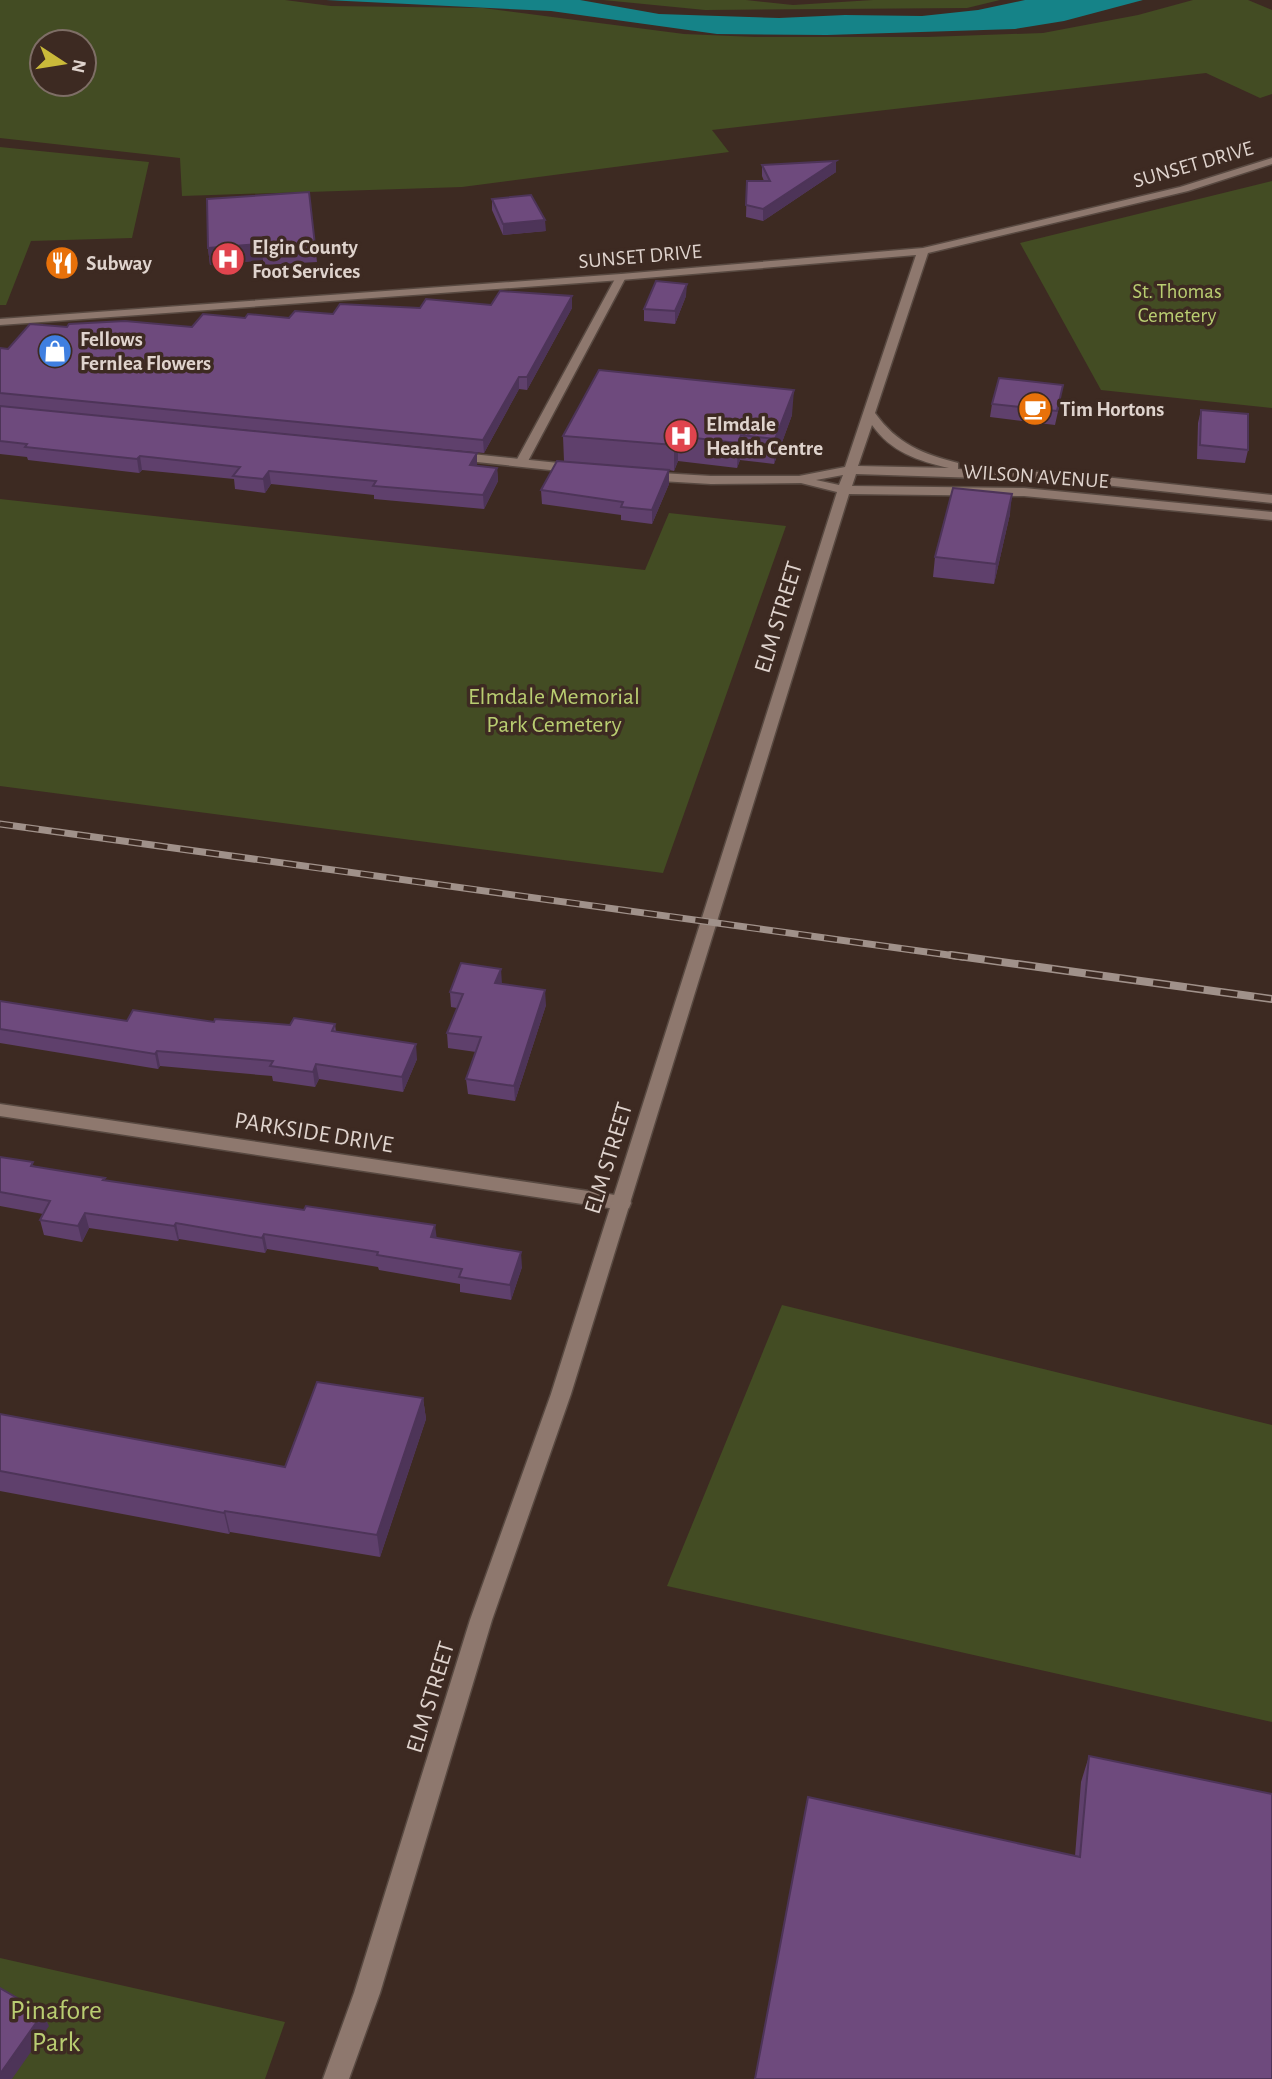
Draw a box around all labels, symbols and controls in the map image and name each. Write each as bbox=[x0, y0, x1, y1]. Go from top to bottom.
north arrow bbox=[28, 28, 98, 98]
text: N bbox=[67, 58, 89, 75]
street label: SUNSET DRIVE bbox=[1131, 137, 1255, 192]
place label: Elgin County Foot Services bbox=[252, 237, 360, 282]
hospital icon: Elgin County Foot Services bbox=[209, 240, 247, 278]
street label: SUNSET DRIVE bbox=[578, 241, 703, 272]
restaurant icon: Subway bbox=[43, 244, 81, 282]
place label: Subway bbox=[86, 253, 152, 274]
park label: St. Thomas Cemetery bbox=[1132, 281, 1222, 326]
place label: Fellows Fernlea Flowers bbox=[80, 329, 211, 374]
shop icon: Fellows Fernlea Flowers bbox=[36, 332, 74, 370]
cafe icon: Tim Hortons bbox=[1016, 390, 1054, 428]
place label: Tim Hortons bbox=[1060, 399, 1164, 420]
place label: Elmdale Health Centre bbox=[706, 414, 823, 459]
hospital icon: Elmdale Health Centre bbox=[662, 417, 700, 455]
street label: WILSON AVENUE bbox=[963, 461, 1109, 492]
street label: ELM STREET bbox=[751, 558, 807, 676]
park label: Elmdale Memorial Park Cemetery bbox=[468, 685, 640, 737]
street label: ELM STREET bbox=[581, 1099, 637, 1217]
street label: PARKSIDE DRIVE bbox=[233, 1109, 395, 1157]
street label: ELM STREET bbox=[403, 1638, 459, 1756]
park label: Pinafore Park bbox=[10, 1997, 102, 2057]

